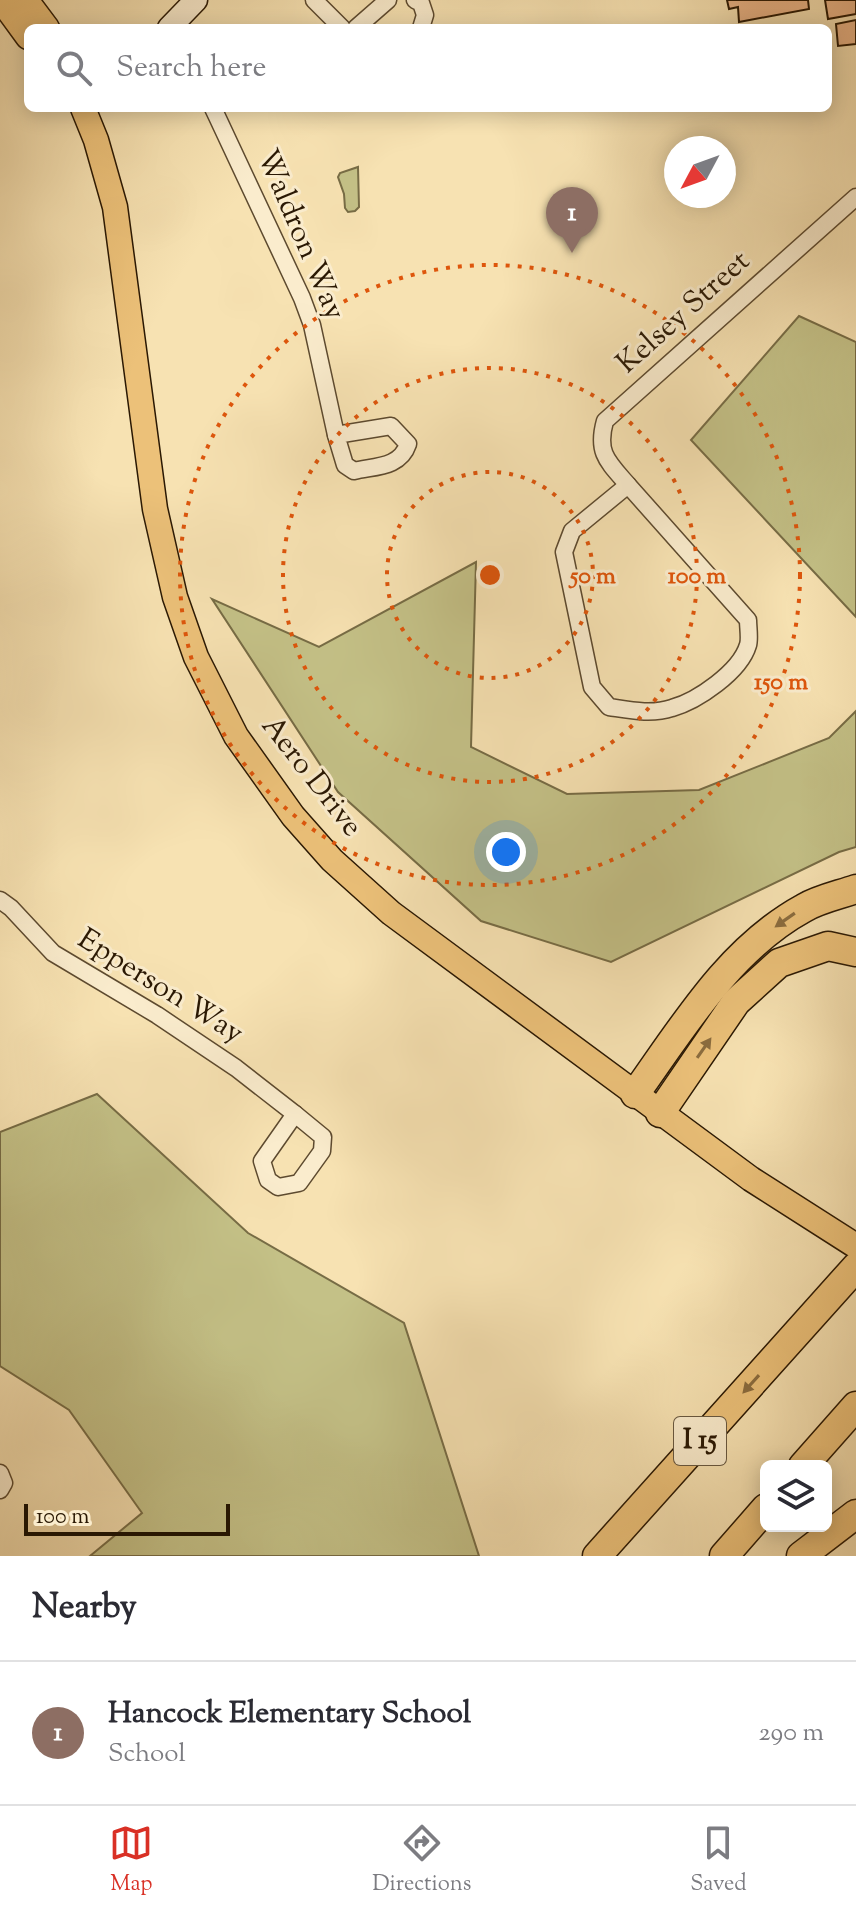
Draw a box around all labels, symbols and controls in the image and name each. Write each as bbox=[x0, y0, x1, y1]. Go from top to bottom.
search box bbox=[24, 24, 832, 112]
icon: search bbox=[52, 46, 96, 90]
text: Search here bbox=[116, 47, 266, 90]
north arrow bbox=[664, 136, 736, 208]
street label: Waldron Way bbox=[245, 143, 355, 327]
pin: 1 bbox=[546, 187, 598, 253]
street label: Kelsey Street bbox=[608, 241, 760, 385]
text: 50 m bbox=[568, 560, 616, 594]
text: 100 m bbox=[668, 560, 726, 594]
centre of rings bbox=[476, 561, 504, 589]
text: 150 m bbox=[754, 666, 808, 700]
street label: Aero Drive bbox=[250, 707, 372, 847]
your location bbox=[486, 832, 526, 872]
one-way arrow bbox=[775, 912, 796, 927]
street label: Epperson Way bbox=[69, 919, 251, 1055]
one-way arrow bbox=[696, 1038, 711, 1059]
one-way arrow bbox=[743, 1375, 761, 1394]
road number: I 15 bbox=[674, 1417, 726, 1465]
map controls bbox=[760, 1460, 832, 1532]
button: layers bbox=[760, 1460, 832, 1532]
scale bar bbox=[24, 1500, 230, 1536]
text: 100 m bbox=[36, 1502, 89, 1534]
text: Nearby bbox=[32, 1584, 137, 1633]
text: Hancock Elementary School bbox=[108, 1693, 471, 1736]
text: 1 bbox=[54, 1715, 62, 1752]
text: 290 m bbox=[758, 1715, 824, 1752]
text: School bbox=[108, 1736, 186, 1773]
tab: Map bbox=[109, 1821, 153, 1901]
tab: Directions bbox=[372, 1821, 471, 1901]
tab: Saved bbox=[690, 1821, 747, 1901]

